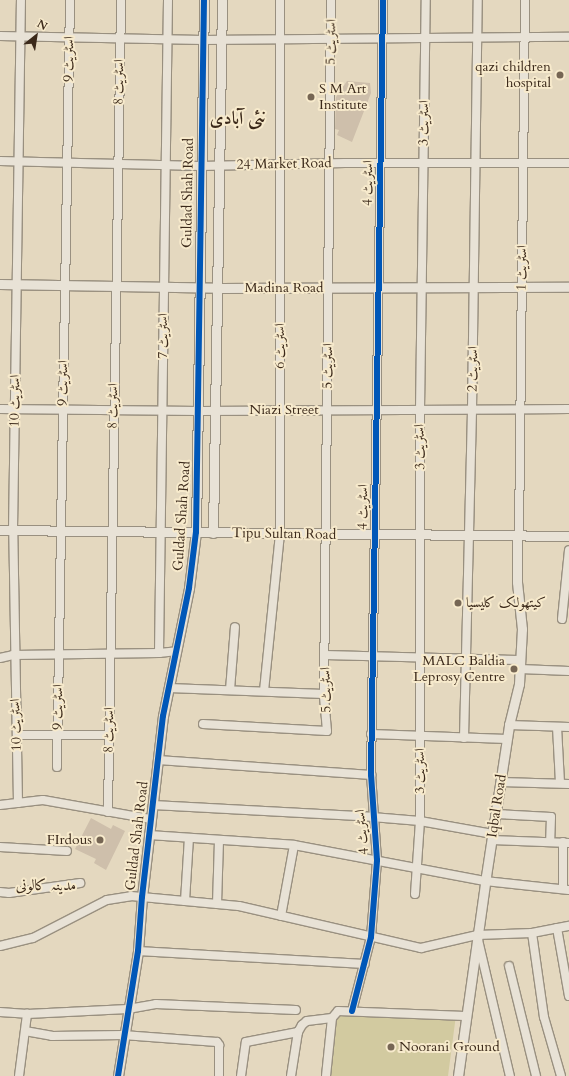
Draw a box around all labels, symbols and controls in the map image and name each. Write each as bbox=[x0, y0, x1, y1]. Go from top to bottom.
north arrow bbox=[16, 16, 56, 56]
text: N bbox=[34, 16, 50, 34]
street label: اسٹریٹ 5 bbox=[322, 19, 340, 65]
street label: اسٹریٹ 9 bbox=[60, 36, 78, 82]
street label: اسٹریٹ 8 bbox=[110, 59, 128, 105]
place label: qazi children hospital bbox=[475, 59, 551, 92]
marker: qazi children hospital bbox=[554, 69, 566, 81]
place label: S M Art Institute bbox=[319, 81, 368, 114]
marker: S M Art Institute bbox=[306, 92, 316, 102]
street label: اسٹریٹ 3 bbox=[415, 100, 433, 146]
district label: نئی آبادی bbox=[210, 108, 266, 130]
street label: Guldad Shah Road bbox=[179, 138, 197, 248]
street label: 24 Market Road bbox=[236, 155, 332, 173]
street label: اسٹریٹ 4 bbox=[359, 160, 377, 206]
street label: اسٹریٹ 1 bbox=[513, 245, 531, 291]
street label: Madina Road bbox=[244, 280, 324, 296]
street label: اسٹریٹ 7 bbox=[155, 313, 171, 359]
street label: اسٹریٹ 6 bbox=[272, 323, 288, 369]
street label: اسٹریٹ 5 bbox=[319, 343, 337, 389]
street label: اسٹریٹ 2 bbox=[464, 346, 482, 392]
street label: اسٹریٹ 9 bbox=[54, 360, 72, 406]
street label: اسٹریٹ 10 bbox=[6, 374, 24, 428]
street label: اسٹریٹ 8 bbox=[104, 383, 122, 429]
street label: Niazi Street bbox=[249, 402, 319, 418]
street label: اسٹریٹ 3 bbox=[411, 424, 429, 470]
street label: Guldad Shah Road bbox=[170, 461, 194, 571]
street label: اسٹریٹ 4 bbox=[354, 484, 372, 530]
street label: Tipu Sultan Road bbox=[232, 525, 336, 543]
place label: کیتھولک کلیسیا bbox=[466, 595, 546, 611]
marker: کیتھولک کلیسیا bbox=[453, 598, 463, 608]
place label: MALC Baldia Leprosy Centre bbox=[413, 653, 505, 686]
marker: MALC Baldia Leprosy Centre bbox=[508, 663, 520, 675]
street label: اسٹریٹ 5 bbox=[317, 667, 335, 713]
street label: اسٹریٹ 9 bbox=[49, 684, 67, 730]
street label: اسٹریٹ 10 bbox=[7, 698, 25, 752]
street label: اسٹریٹ 8 bbox=[100, 707, 118, 753]
street label: اسٹریٹ 3 bbox=[412, 748, 428, 794]
street label: Iqbal Road bbox=[484, 773, 510, 839]
street label: Guldad Shah Road bbox=[122, 780, 152, 892]
street label: اسٹریٹ 4 bbox=[352, 809, 372, 855]
place label: FIrdous bbox=[47, 832, 92, 848]
marker: FIrdous bbox=[95, 835, 105, 845]
district label: مدینہ کالونی bbox=[16, 877, 76, 895]
place label: Noorani Ground bbox=[399, 1039, 500, 1055]
marker: Noorani Ground bbox=[386, 1042, 396, 1052]

